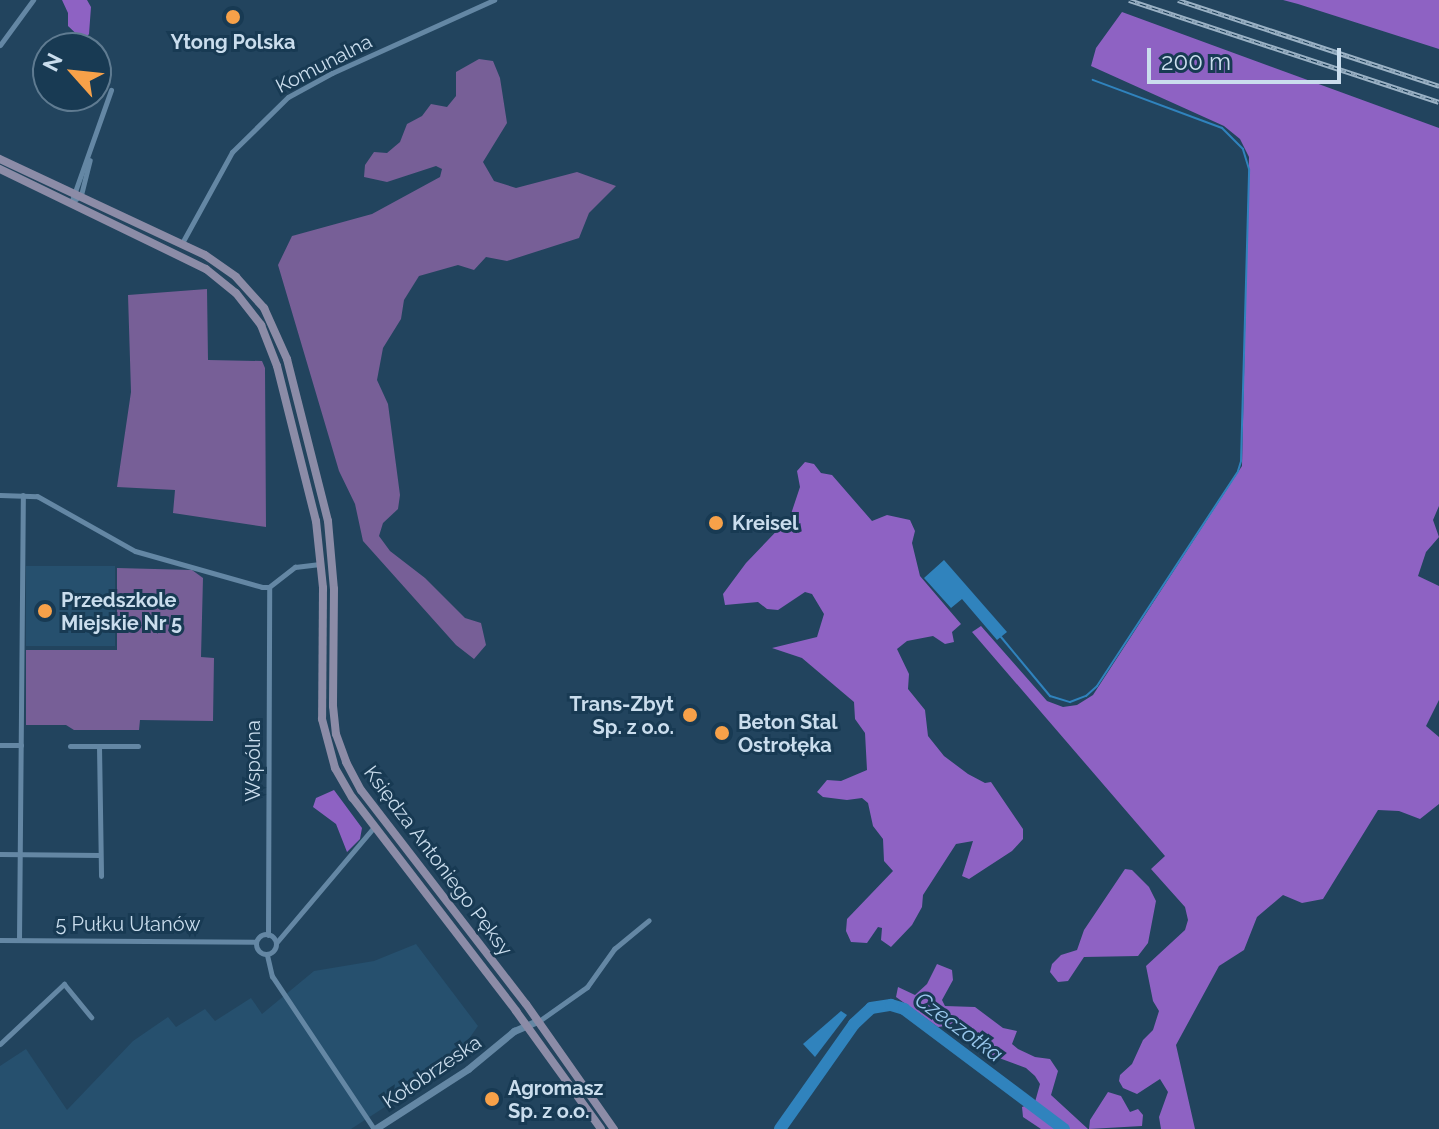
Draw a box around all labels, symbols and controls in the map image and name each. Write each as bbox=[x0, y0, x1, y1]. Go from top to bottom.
marker: Ytong Polska bbox=[224, 8, 242, 26]
street label: Komunalna bbox=[272, 29, 376, 99]
place label: Ytong Polska bbox=[170, 30, 296, 54]
north arrow bbox=[32, 32, 112, 112]
scale bar bbox=[1151, 32, 1345, 82]
text: 200 m bbox=[1161, 47, 1231, 76]
text: N bbox=[37, 49, 68, 75]
place label: Kreisel bbox=[732, 511, 798, 535]
marker: Kreisel bbox=[707, 514, 725, 532]
place label: Przedszkole Miejskie Nr 5 bbox=[61, 588, 182, 635]
marker: Przedszkole Miejskie Nr 5 bbox=[36, 602, 54, 620]
place label: Trans-Zbyt Sp. z o.o. bbox=[570, 692, 674, 739]
marker: Trans-Zbyt Sp. z o.o. bbox=[681, 706, 699, 724]
place label: Beton Stal Ostrołęka bbox=[738, 710, 838, 757]
street label: Wspólna bbox=[241, 720, 265, 802]
marker: Beton Stal Ostrołęka bbox=[713, 724, 731, 742]
street label: Księdza Antoniego Pęksy bbox=[358, 761, 518, 961]
street label: 5 Pułku Ułanów bbox=[56, 912, 200, 936]
water label: Czeczotka bbox=[910, 986, 1008, 1068]
street label: Kołobrzeska bbox=[378, 1030, 486, 1114]
place label: Agromasz Sp. z o.o. bbox=[508, 1076, 603, 1123]
marker: Agromasz Sp. z o.o. bbox=[483, 1090, 501, 1108]

